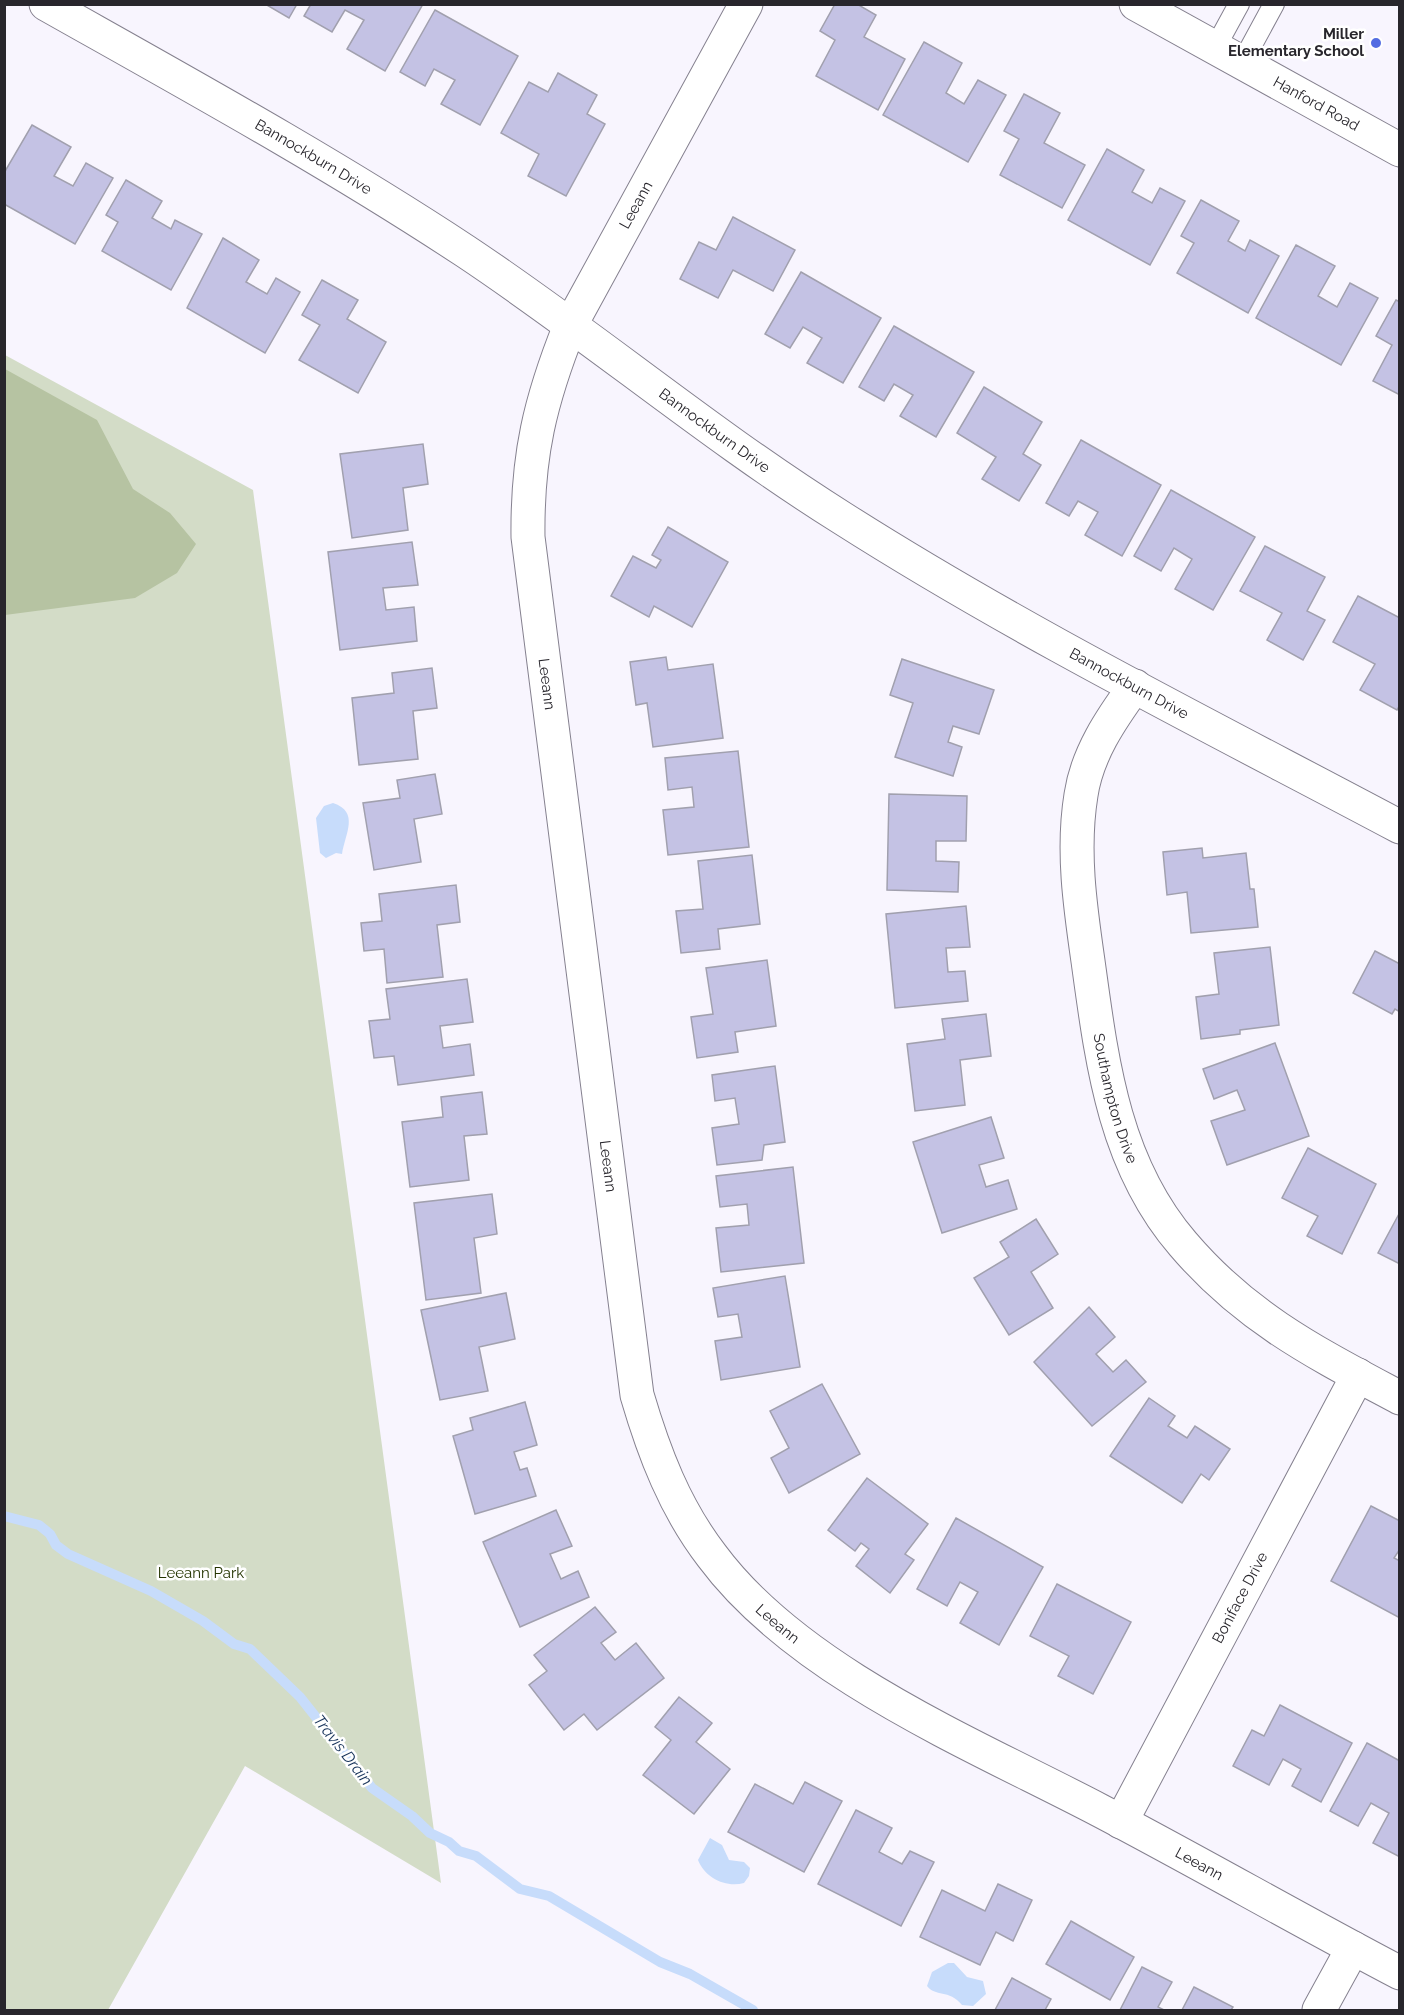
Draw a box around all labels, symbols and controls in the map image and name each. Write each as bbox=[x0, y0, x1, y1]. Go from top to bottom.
place label: Miller Elementary School bbox=[1228, 25, 1364, 60]
marker: Miller Elementary School bbox=[1369, 36, 1383, 50]
street label: Hanford Road bbox=[1270, 73, 1363, 135]
street label: Bannockburn Drive bbox=[252, 115, 375, 199]
street label: Leeann bbox=[616, 178, 656, 232]
street label: Bannockburn Drive bbox=[655, 385, 774, 477]
street label: Bannockburn Drive bbox=[1066, 644, 1192, 723]
street label: Leeann bbox=[534, 657, 559, 711]
street label: Southampton Drive bbox=[1090, 1032, 1141, 1166]
street label: Leeann bbox=[596, 1139, 620, 1193]
street label: Boniface Drive bbox=[1208, 1549, 1272, 1646]
park label: Leeann Park bbox=[158, 1564, 244, 1582]
street label: Leeann bbox=[752, 1600, 803, 1648]
water label: Travis Drain bbox=[310, 1711, 376, 1789]
street label: Leeann bbox=[1172, 1844, 1226, 1884]

